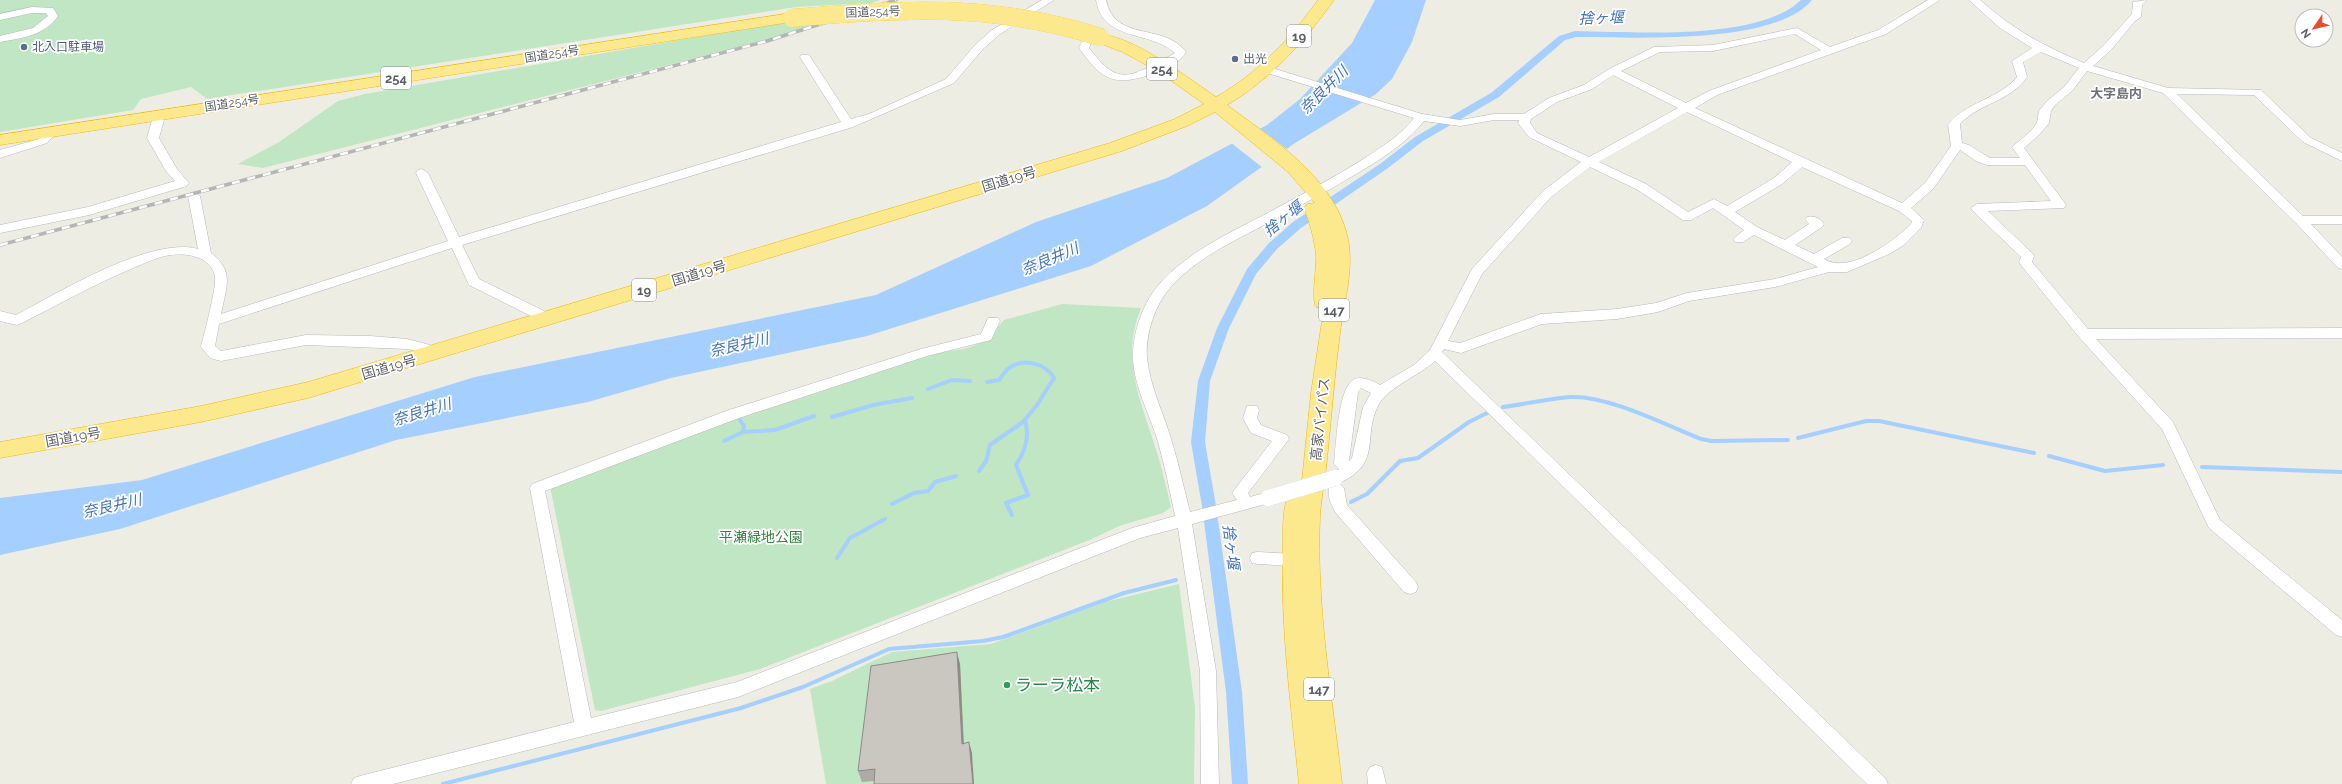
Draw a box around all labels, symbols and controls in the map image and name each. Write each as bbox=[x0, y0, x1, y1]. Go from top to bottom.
street label: 国道254号 bbox=[845, 4, 901, 20]
water label: 捨ヶ堰 bbox=[1578, 8, 1627, 28]
north arrow bbox=[2294, 8, 2334, 48]
road number: 19 bbox=[1287, 25, 1311, 47]
text: N bbox=[2298, 26, 2314, 40]
place label: 北入口駐車場 bbox=[32, 40, 104, 54]
marker: 北入口駐車場 bbox=[19, 42, 29, 52]
street label: 国道254号 bbox=[524, 43, 580, 65]
place label: 出光 bbox=[1243, 52, 1267, 66]
marker: 出光 bbox=[1230, 54, 1240, 64]
road number: 254 bbox=[1147, 58, 1177, 80]
water label: 奈良井川 bbox=[1296, 61, 1353, 118]
road number: 254 bbox=[381, 67, 411, 89]
district label: 大字島内 bbox=[2090, 86, 2142, 101]
street label: 国道254号 bbox=[204, 92, 260, 114]
street label: 国道19号 bbox=[980, 163, 1038, 195]
water label: 捨ヶ堰 bbox=[1260, 196, 1308, 240]
water label: 奈良井川 bbox=[1019, 238, 1083, 279]
street label: 国道19号 bbox=[670, 257, 728, 289]
road number: 19 bbox=[632, 279, 656, 301]
road number: 147 bbox=[1319, 299, 1349, 321]
water label: 奈良井川 bbox=[708, 329, 772, 361]
street label: 国道19号 bbox=[360, 352, 418, 382]
street label: 高家バイパス bbox=[1308, 377, 1332, 461]
water label: 奈良井川 bbox=[391, 394, 455, 429]
street label: 国道19号 bbox=[44, 424, 102, 450]
water label: 奈良井川 bbox=[81, 490, 145, 522]
water label: 捨ヶ堰 bbox=[1219, 524, 1243, 573]
park label: 平瀬緑地公園 bbox=[719, 529, 803, 545]
place label: ラーラ松本 bbox=[1015, 675, 1100, 695]
road number: 147 bbox=[1304, 678, 1334, 700]
marker: ラーラ松本 bbox=[1002, 680, 1012, 690]

